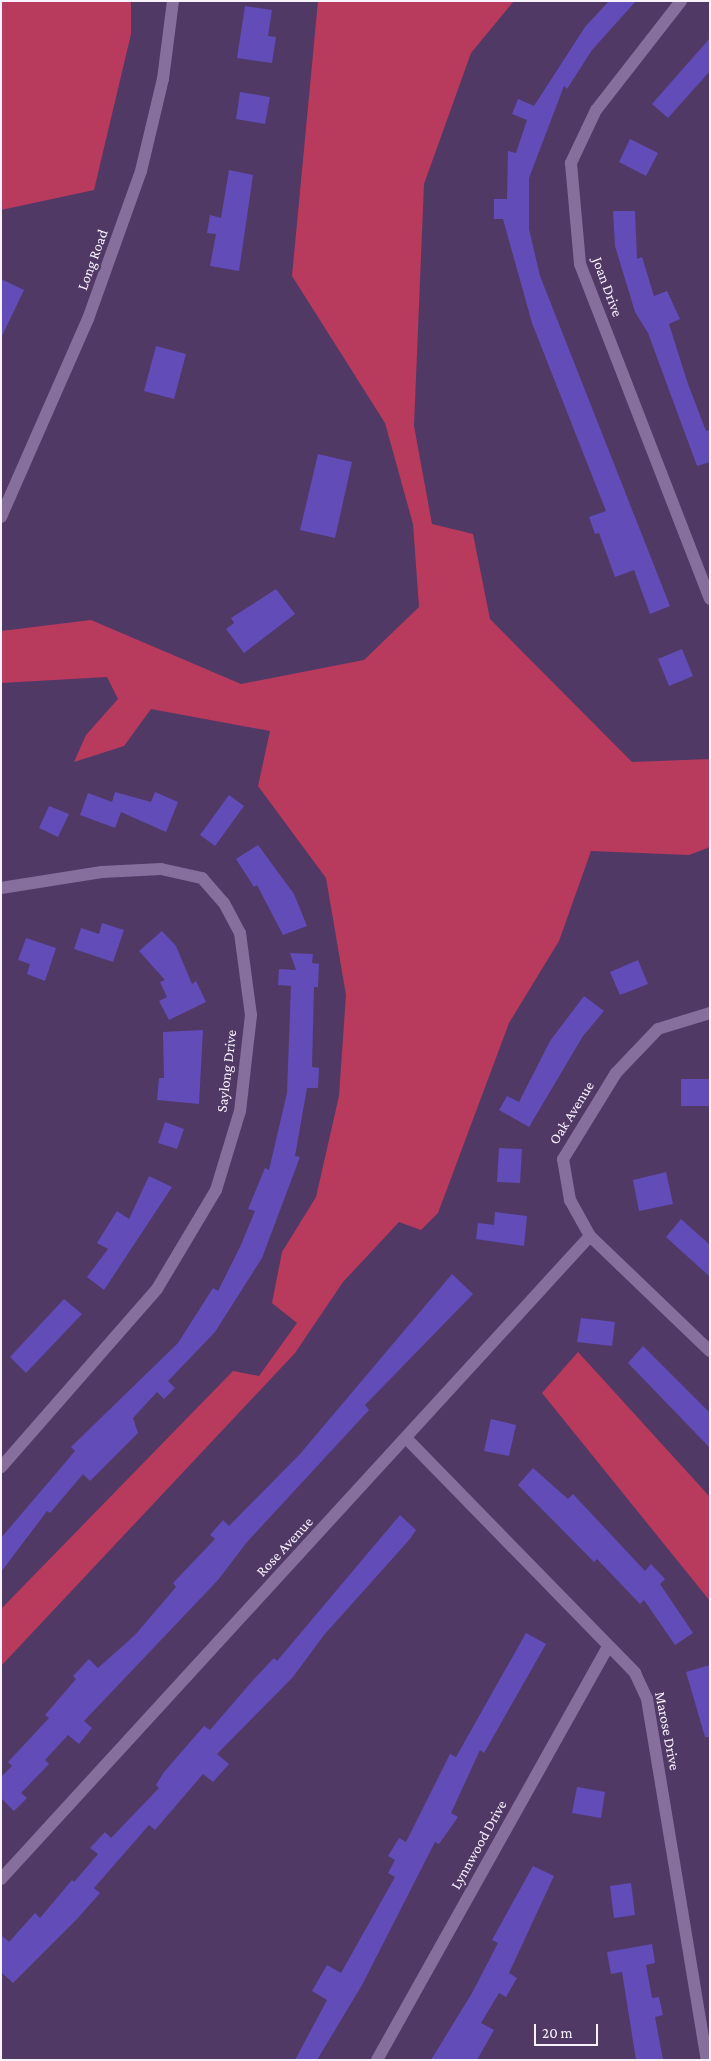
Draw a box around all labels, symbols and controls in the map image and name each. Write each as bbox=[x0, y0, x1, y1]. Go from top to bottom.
street label: Long Road bbox=[74, 227, 112, 293]
street label: Joan Drive bbox=[588, 255, 626, 319]
street label: Saylong Drive bbox=[213, 1029, 241, 1113]
street label: Oak Avenue bbox=[546, 1078, 598, 1148]
street label: Rose Avenue bbox=[253, 1513, 317, 1581]
street label: Marose Drive bbox=[651, 1690, 683, 1772]
street label: Lynnwood Drive bbox=[447, 1797, 511, 1893]
scale bar bbox=[536, 2014, 600, 2046]
text: 20 m bbox=[542, 2025, 573, 2041]

